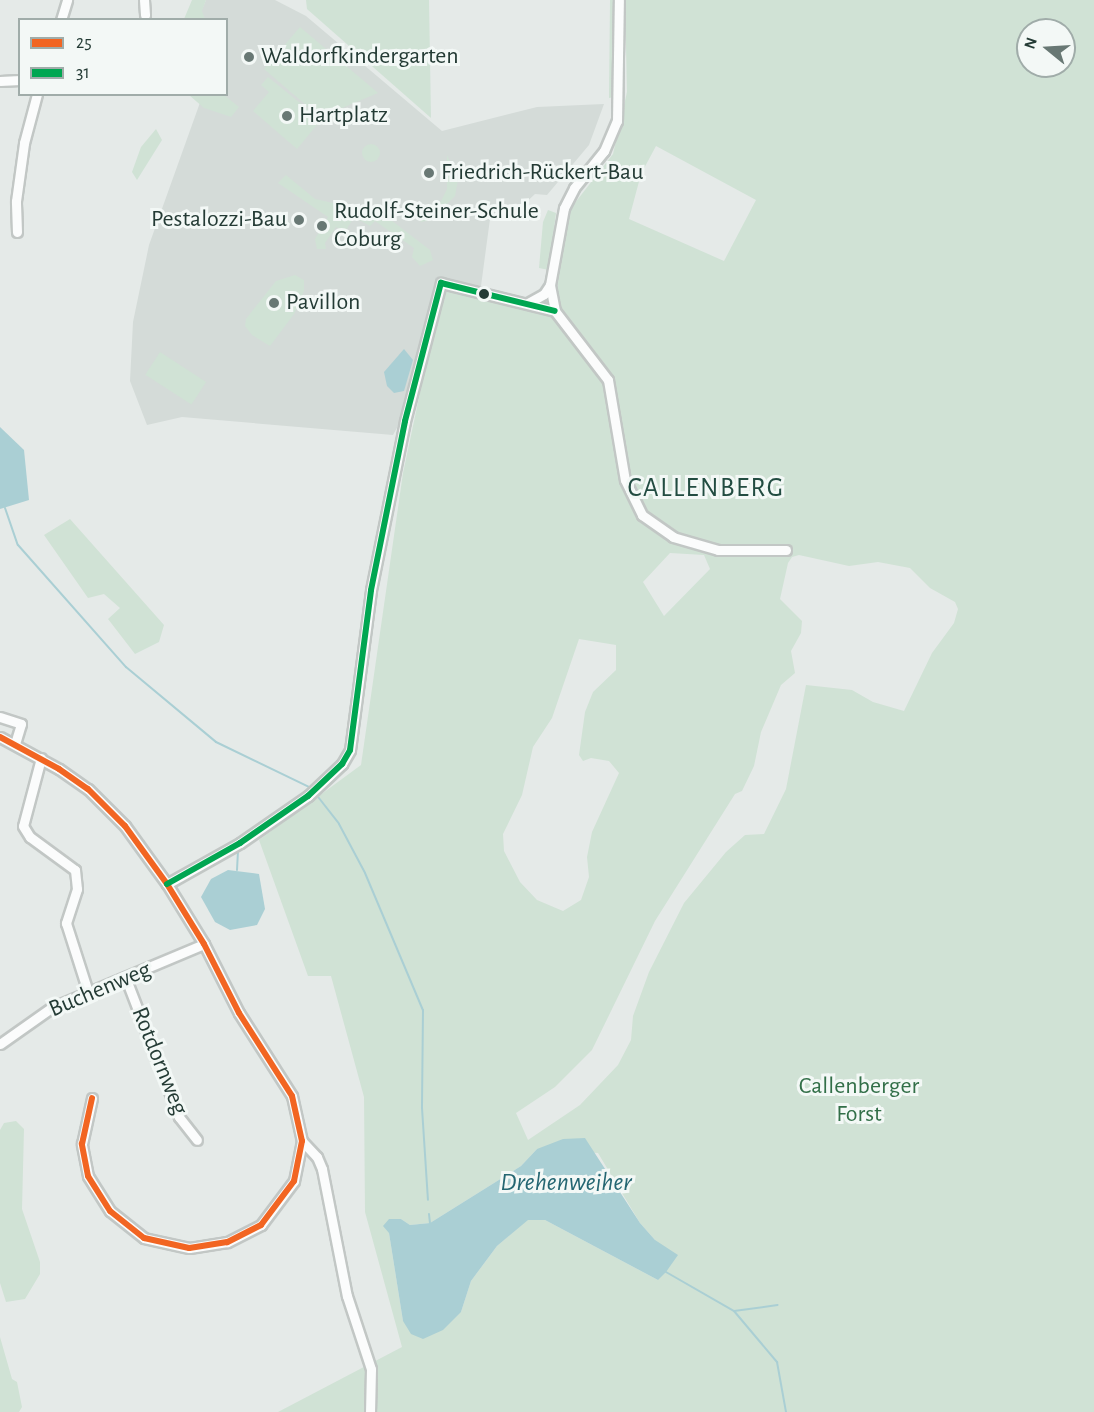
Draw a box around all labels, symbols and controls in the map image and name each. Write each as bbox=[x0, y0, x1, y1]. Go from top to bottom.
legend bbox=[18, 18, 228, 96]
north arrow bbox=[1016, 18, 1076, 78]
text: 25 bbox=[76, 34, 92, 52]
text: N bbox=[1021, 35, 1040, 51]
place label: Waldorfkindergarten bbox=[261, 43, 459, 71]
marker: Waldorfkindergarten bbox=[242, 50, 256, 64]
text: 31 bbox=[76, 64, 90, 82]
place label: Hartplatz bbox=[299, 102, 388, 130]
marker: Hartplatz bbox=[280, 109, 294, 123]
place label: Friedrich-Rückert-Bau bbox=[441, 159, 643, 187]
marker: Friedrich-Rückert-Bau bbox=[422, 166, 436, 180]
place label: Rudolf-Steiner-Schule Coburg bbox=[334, 198, 539, 254]
place label: Pestalozzi-Bau bbox=[151, 206, 287, 234]
marker: Pestalozzi-Bau bbox=[292, 213, 306, 227]
marker: Rudolf-Steiner-Schule Coburg bbox=[315, 219, 329, 233]
unlabelled marker bbox=[478, 288, 490, 300]
place label: Pavillon bbox=[286, 289, 360, 317]
marker: Pavillon bbox=[267, 296, 281, 310]
district label: CALLENBERG bbox=[628, 472, 784, 504]
street label: Buchenweg bbox=[45, 956, 155, 1024]
street label: Rotdornweg bbox=[124, 1003, 194, 1119]
park label: Callenberger Forst bbox=[799, 1073, 919, 1129]
water label: Drehenweiher bbox=[500, 1167, 632, 1199]

